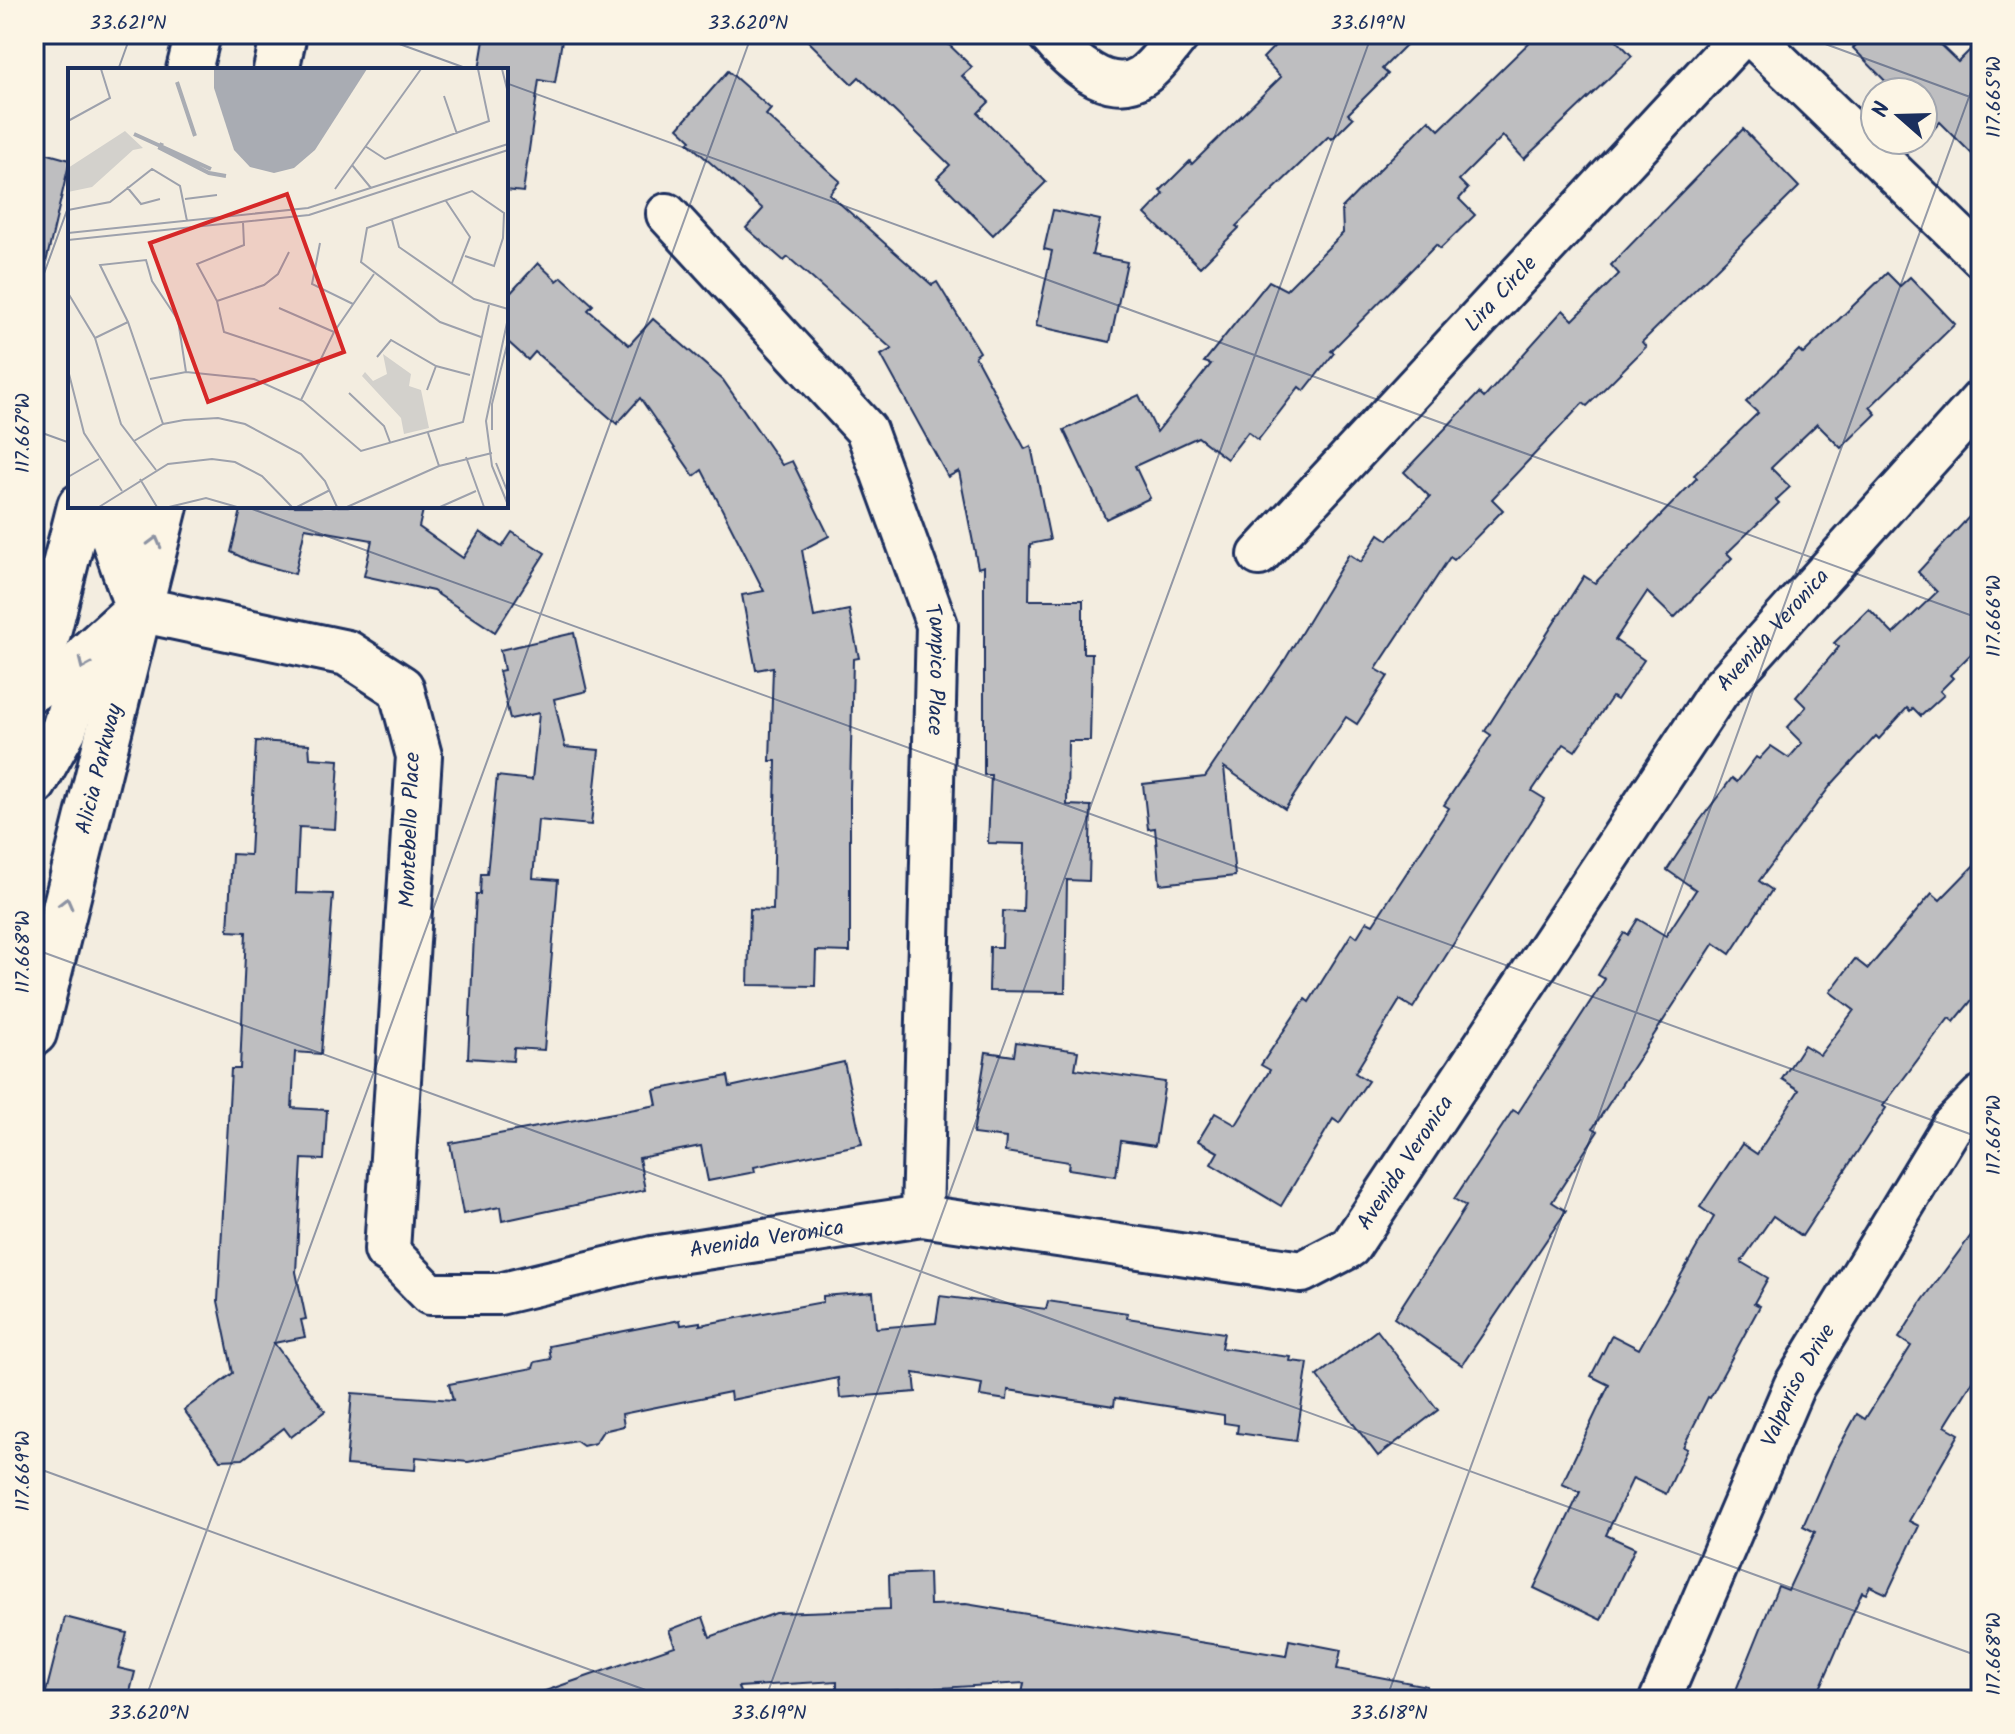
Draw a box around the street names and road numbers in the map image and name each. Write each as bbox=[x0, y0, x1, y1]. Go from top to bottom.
street label: Lira Circle bbox=[1456, 248, 1546, 341]
street label: Avenida Veronica bbox=[1708, 561, 1839, 700]
street label: Tampico Place bbox=[913, 599, 954, 736]
street label: Alicia Parkway bbox=[67, 699, 133, 838]
street label: Montebello Place bbox=[391, 751, 431, 908]
street label: Avenida Veronica bbox=[1348, 1089, 1463, 1238]
street label: Avenida Veronica bbox=[687, 1211, 846, 1269]
street label: Valpariso Drive bbox=[1752, 1317, 1845, 1453]

